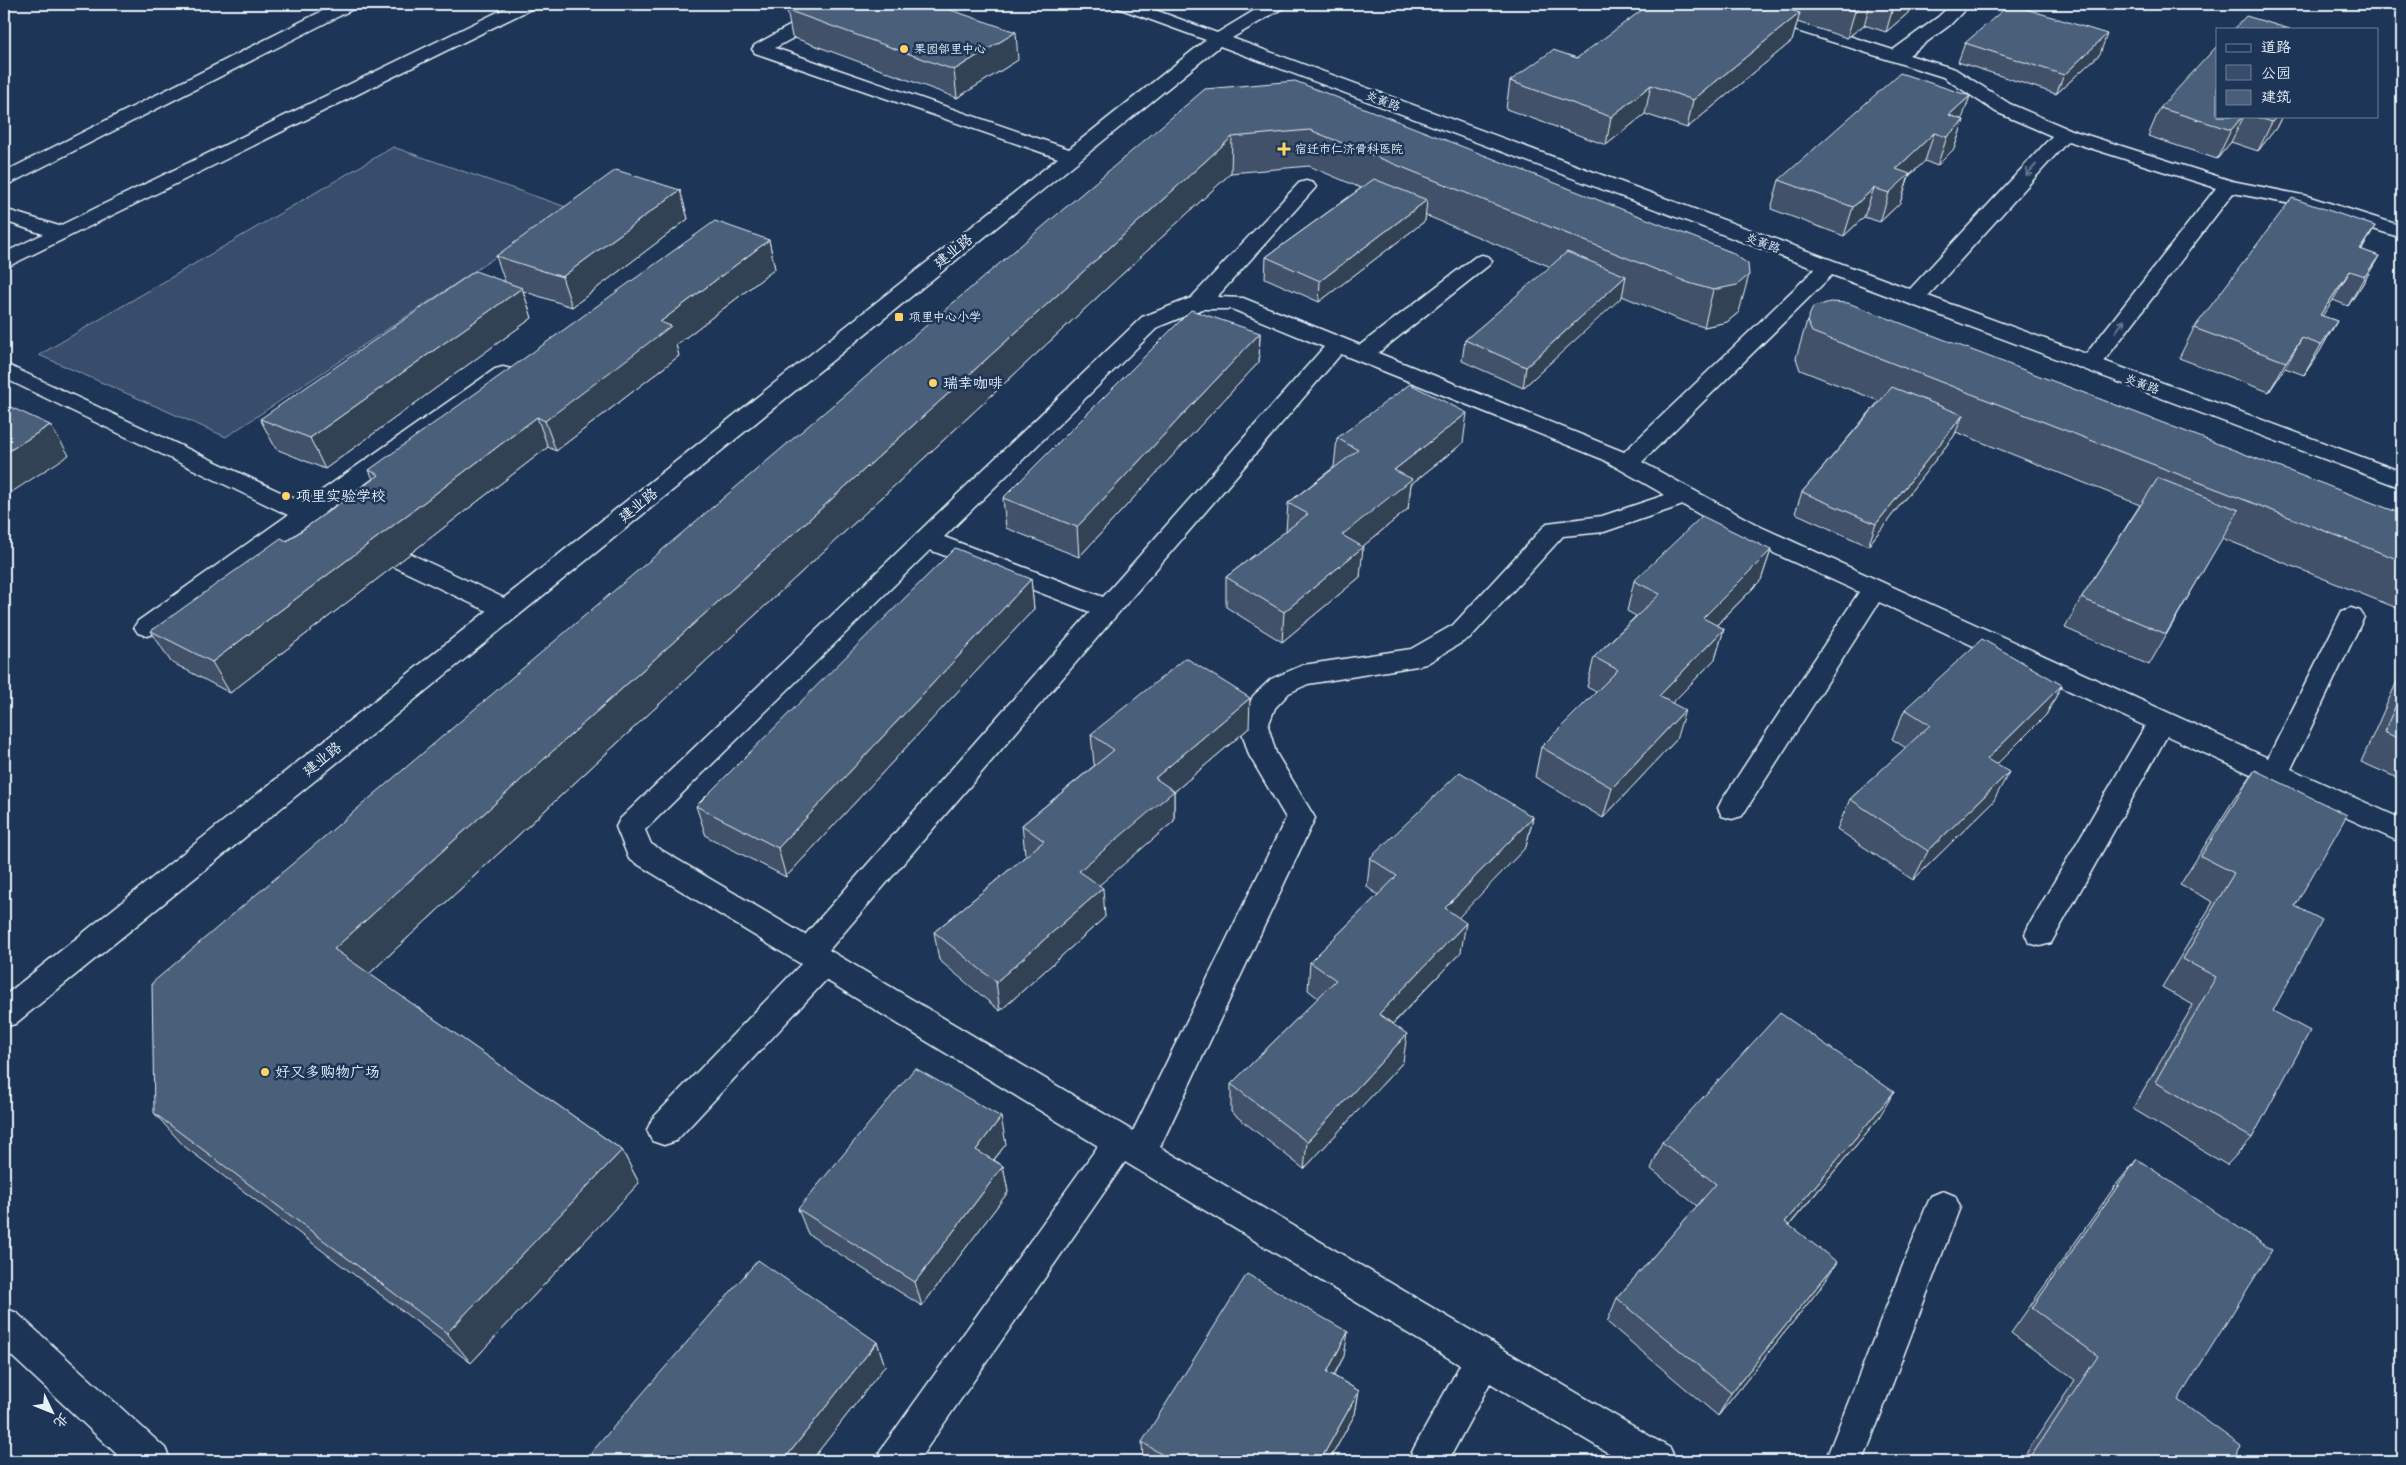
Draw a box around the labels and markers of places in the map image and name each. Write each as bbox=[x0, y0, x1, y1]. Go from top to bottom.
place label: 果园邻里中心 bbox=[914, 41, 986, 56]
marker: 果园邻里中心 bbox=[898, 43, 910, 55]
place label: 宿迁市仁济骨科医院 bbox=[1295, 141, 1403, 156]
marker: 宿迁市仁济骨科医院 bbox=[1277, 142, 1291, 156]
place label: 项里中心小学 bbox=[909, 309, 981, 324]
marker: 项里中心小学 bbox=[893, 311, 905, 323]
place label: 瑞幸咖啡 bbox=[943, 373, 1003, 392]
marker: 瑞幸咖啡 bbox=[927, 377, 939, 389]
place label: 项里实验学校 bbox=[296, 486, 386, 505]
marker: 项里实验学校 bbox=[280, 490, 292, 502]
place label: 好又多购物广场 bbox=[275, 1062, 380, 1081]
marker: 好又多购物广场 bbox=[259, 1066, 271, 1078]

